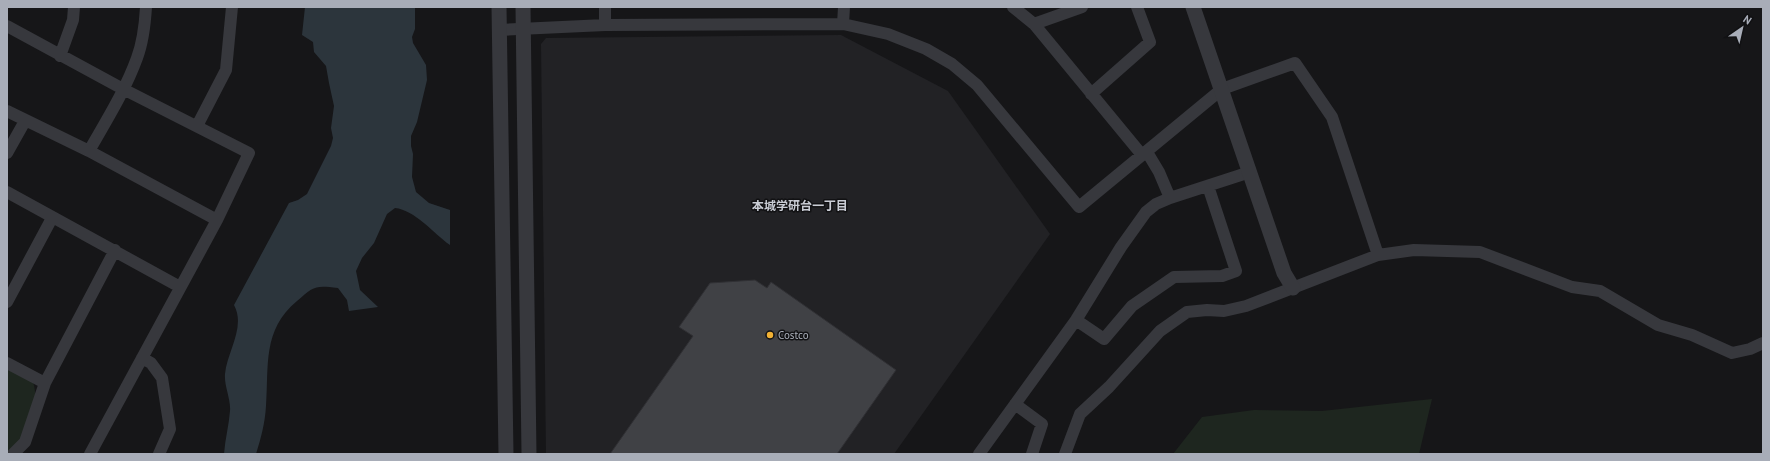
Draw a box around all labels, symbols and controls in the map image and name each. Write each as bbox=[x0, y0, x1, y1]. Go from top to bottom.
north arrow bbox=[1722, 8, 1762, 48]
text: N bbox=[1741, 12, 1755, 28]
district label: 本城学研台一丁目 bbox=[752, 198, 848, 213]
place label: Costco bbox=[778, 328, 809, 342]
marker: Costco bbox=[765, 330, 775, 340]

